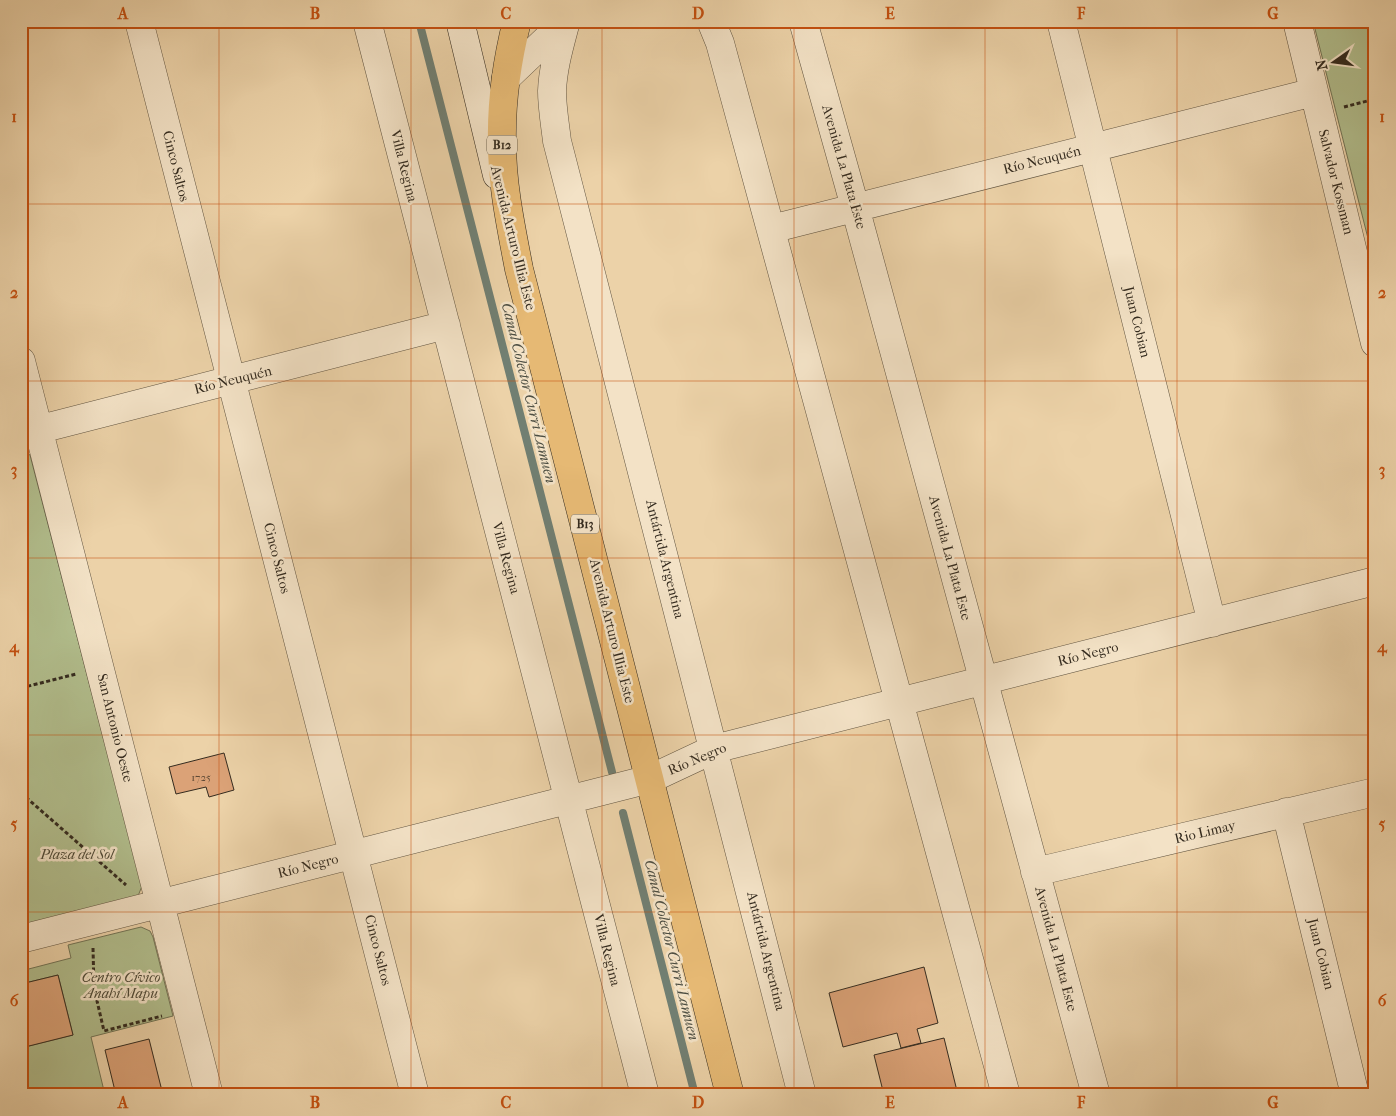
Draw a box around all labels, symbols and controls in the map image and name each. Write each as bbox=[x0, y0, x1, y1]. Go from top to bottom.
text: A bbox=[117, 4, 129, 23]
text: B bbox=[310, 4, 320, 23]
text: C bbox=[501, 4, 512, 23]
text: D bbox=[692, 4, 704, 23]
text: E bbox=[885, 4, 895, 23]
text: F bbox=[1076, 4, 1086, 23]
text: G bbox=[1267, 4, 1279, 23]
north arrow bbox=[1308, 38, 1358, 88]
text: N bbox=[1312, 57, 1331, 72]
street label: Avenida La Plata Este bbox=[818, 102, 870, 231]
text: 1 bbox=[11, 107, 17, 126]
text: 1 bbox=[1379, 107, 1385, 126]
street label: Villa Regina bbox=[387, 127, 421, 204]
street label: Salvador Kossman bbox=[1315, 128, 1357, 236]
street label: Cinco Saltos bbox=[159, 129, 193, 203]
road number: B12 bbox=[487, 136, 517, 154]
street label: Río Neuquén bbox=[1001, 142, 1083, 178]
street label: Avenida Arturo Illia Este bbox=[487, 163, 539, 312]
text: 2 bbox=[10, 283, 18, 302]
text: 2 bbox=[1378, 283, 1386, 302]
street label: Juan Cobian bbox=[1120, 284, 1154, 359]
water label: Canal Colector Curri Lamuen bbox=[498, 301, 560, 485]
street label: Río Neuquén bbox=[192, 362, 274, 398]
text: 3 bbox=[11, 460, 17, 480]
text: 3 bbox=[1379, 460, 1385, 480]
street label: Avenida La Plata Este bbox=[925, 493, 975, 622]
street label: Antártida Argentina bbox=[642, 497, 688, 621]
road number: B13 bbox=[571, 514, 599, 534]
street label: Villa Regina bbox=[488, 519, 524, 596]
street label: Cinco Saltos bbox=[260, 521, 294, 595]
street label: Avenida Arturo Illia Este bbox=[586, 556, 638, 705]
text: 4 bbox=[8, 637, 20, 657]
text: 4 bbox=[1376, 637, 1388, 657]
street label: Río Negro bbox=[1056, 638, 1120, 670]
street label: San Antonio Oeste bbox=[93, 672, 137, 784]
street label: Río Negro bbox=[665, 739, 729, 779]
house number: 1725 bbox=[191, 771, 211, 784]
text: 5 bbox=[11, 814, 18, 833]
text: 5 bbox=[1379, 814, 1386, 833]
street label: Rio Limay bbox=[1173, 817, 1238, 847]
park label: Plaza del Sol bbox=[39, 846, 115, 863]
street label: Río Negro bbox=[276, 850, 340, 882]
water label: Canal Colector Curri Lamuen bbox=[641, 858, 703, 1042]
street label: Avenida La Plata Este bbox=[1031, 884, 1081, 1013]
street label: Antártida Argentina bbox=[743, 889, 789, 1013]
street label: Villa Regina bbox=[590, 911, 624, 988]
street label: Cinco Saltos bbox=[361, 913, 395, 987]
street label: Juan Cobian bbox=[1304, 916, 1338, 991]
park label: Centro Cívico Anahí Mapu bbox=[82, 969, 160, 1002]
text: 6 bbox=[10, 991, 19, 1010]
text: 6 bbox=[1378, 991, 1387, 1010]
text: A bbox=[117, 1093, 129, 1112]
text: B bbox=[310, 1093, 320, 1112]
text: C bbox=[501, 1093, 512, 1112]
text: D bbox=[692, 1093, 704, 1112]
text: E bbox=[885, 1093, 895, 1112]
text: F bbox=[1076, 1093, 1086, 1112]
text: G bbox=[1267, 1093, 1279, 1112]

